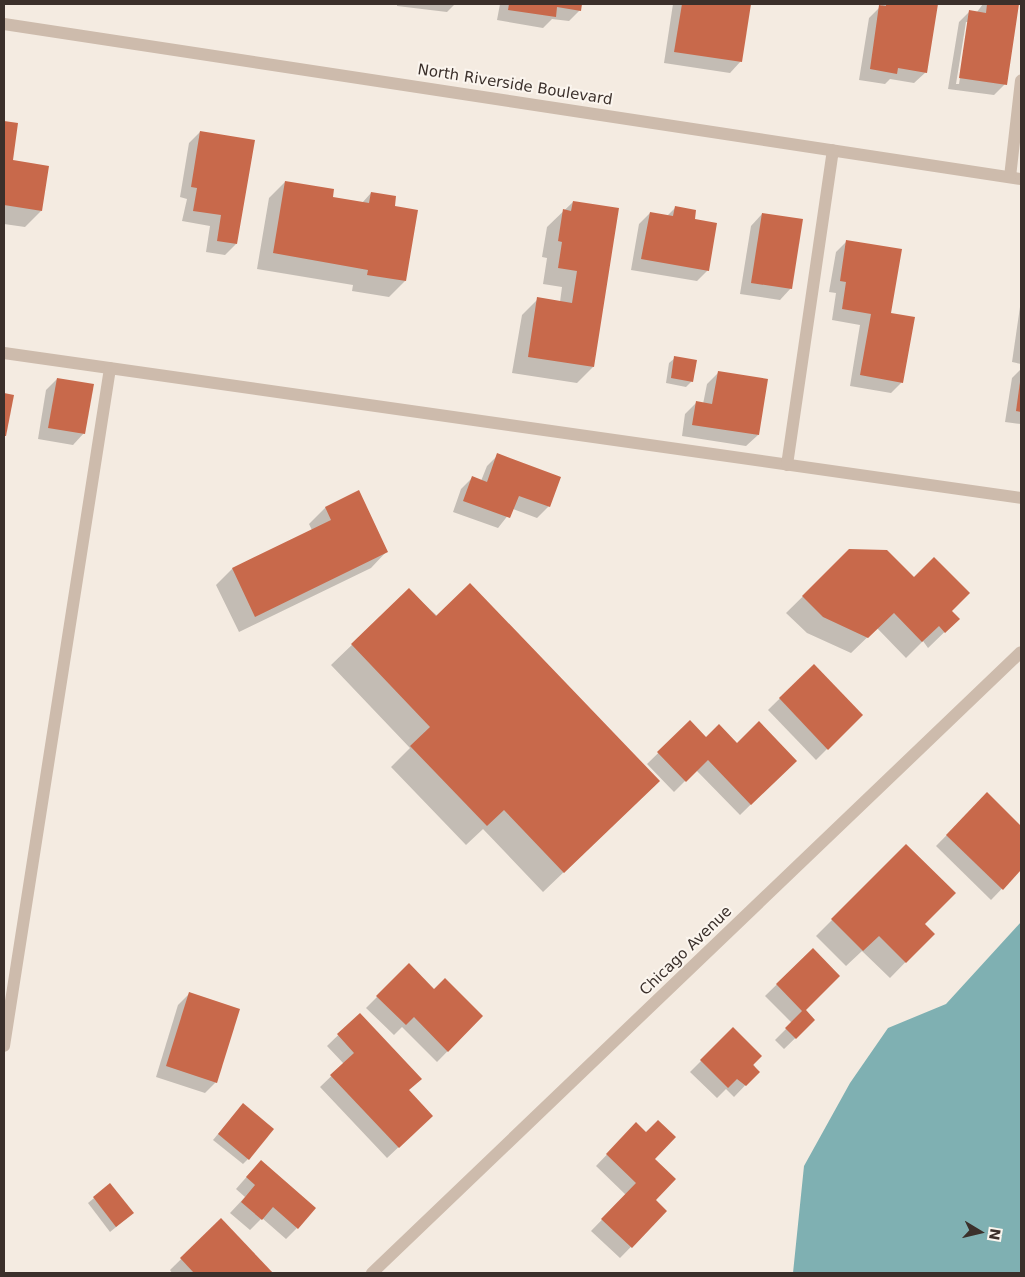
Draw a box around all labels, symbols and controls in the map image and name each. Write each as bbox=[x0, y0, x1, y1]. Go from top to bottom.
street label: North Riverside Boulevard bbox=[416, 61, 614, 109]
street label: Chicago Avenue bbox=[636, 903, 736, 999]
north arrow bbox=[955, 1207, 1005, 1257]
text: N bbox=[986, 1227, 1004, 1241]

